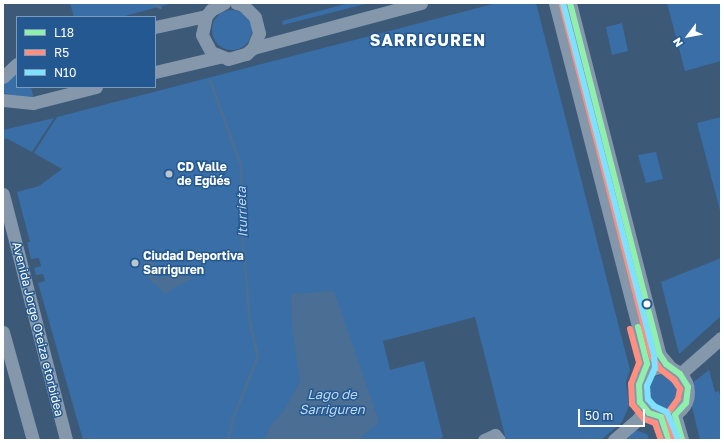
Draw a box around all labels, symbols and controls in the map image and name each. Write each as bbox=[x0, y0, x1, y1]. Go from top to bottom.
legend bbox=[16, 16, 156, 88]
north arrow bbox=[668, 16, 708, 56]
text: L18 bbox=[54, 25, 74, 40]
district label: SARRIGUREN bbox=[370, 30, 486, 50]
text: N bbox=[670, 36, 685, 50]
text: R5 bbox=[54, 45, 69, 60]
text: N10 bbox=[54, 65, 76, 80]
place label: CD Valle de Egüés bbox=[177, 160, 230, 188]
marker: CD Valle de Egüés bbox=[164, 169, 174, 179]
water label: Iturrieta bbox=[233, 186, 251, 238]
street label: Avenida Jorge Oteiza etorbidea bbox=[9, 240, 67, 418]
place label: Ciudad Deportiva Sarriguren bbox=[143, 249, 244, 277]
marker: Ciudad Deportiva Sarriguren bbox=[130, 258, 140, 268]
unlabelled marker bbox=[642, 299, 652, 309]
water label: Lago de Sarriguren bbox=[299, 387, 365, 418]
scale bar bbox=[580, 401, 647, 427]
text: 50 m bbox=[585, 408, 613, 423]

